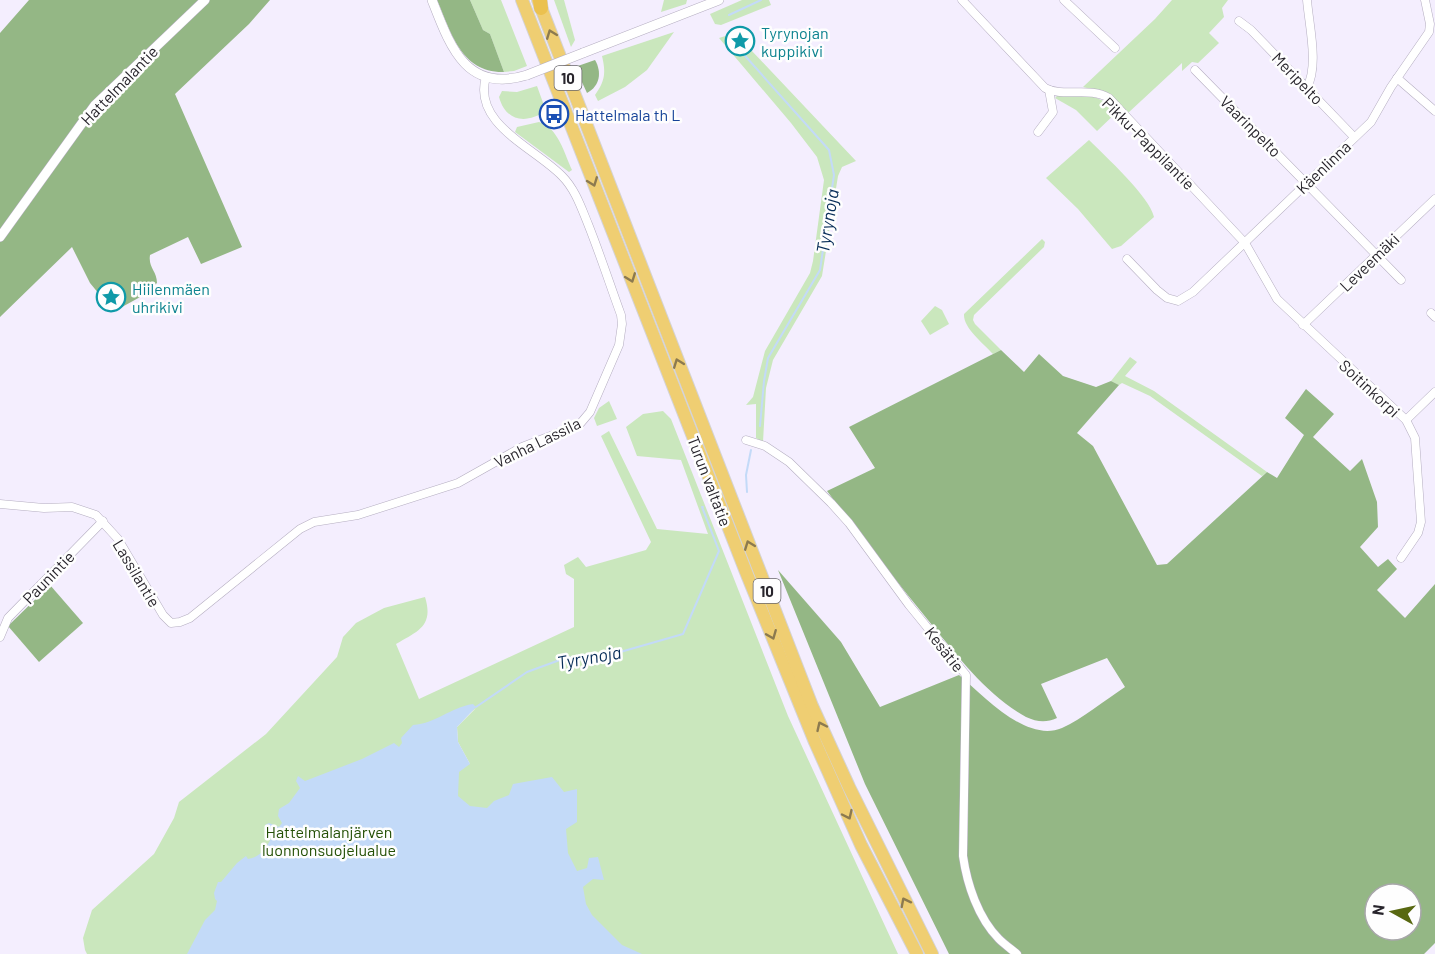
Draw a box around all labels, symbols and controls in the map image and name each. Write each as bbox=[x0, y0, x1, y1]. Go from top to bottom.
place label: Tyrynojan kuppikivi bbox=[761, 23, 829, 60]
place icon: Tyrynojan kuppikivi bbox=[724, 25, 756, 57]
one-way arrow bbox=[546, 29, 558, 40]
street label: Hattelmalantie bbox=[77, 42, 161, 128]
street label: Meripelto bbox=[1269, 48, 1327, 108]
road number: 10 bbox=[554, 66, 582, 90]
street label: Vaarinpelto bbox=[1216, 91, 1286, 161]
street label: Pikku-Pappilantie bbox=[1099, 93, 1199, 193]
bus stop icon: Hattelmala th L bbox=[538, 98, 570, 130]
place label: Hattelmala th L bbox=[575, 105, 680, 124]
street label: Käenlinna bbox=[1292, 136, 1354, 198]
one-way arrow bbox=[586, 176, 598, 187]
water label: Tyrynoja bbox=[811, 187, 843, 255]
street label: Leveemäki bbox=[1335, 229, 1403, 295]
one-way arrow bbox=[624, 272, 636, 283]
place label: Hiilenmäen uhrikivi bbox=[132, 279, 210, 316]
place icon: Hiilenmäen uhrikivi bbox=[95, 281, 127, 313]
street label: Soitinkorpi bbox=[1336, 355, 1404, 421]
one-way arrow bbox=[673, 358, 686, 369]
street label: Vanha Lassila bbox=[491, 413, 583, 471]
street label: Turun valtatie bbox=[684, 433, 736, 529]
street label: Lassilantie bbox=[109, 536, 165, 610]
one-way arrow bbox=[744, 540, 756, 551]
street label: Paunintie bbox=[18, 547, 78, 607]
road number: 10 bbox=[754, 579, 780, 603]
street label: Kesätie bbox=[921, 623, 969, 675]
one-way arrow bbox=[765, 629, 777, 640]
water label: Tyrynoja bbox=[555, 641, 623, 673]
one-way arrow bbox=[817, 721, 829, 732]
one-way arrow bbox=[840, 809, 852, 820]
park label: Hattelmalanjärven luonnonsuojelualue bbox=[262, 822, 396, 859]
north arrow bbox=[1363, 882, 1423, 942]
one-way arrow bbox=[901, 898, 912, 908]
text: N bbox=[1368, 903, 1388, 916]

